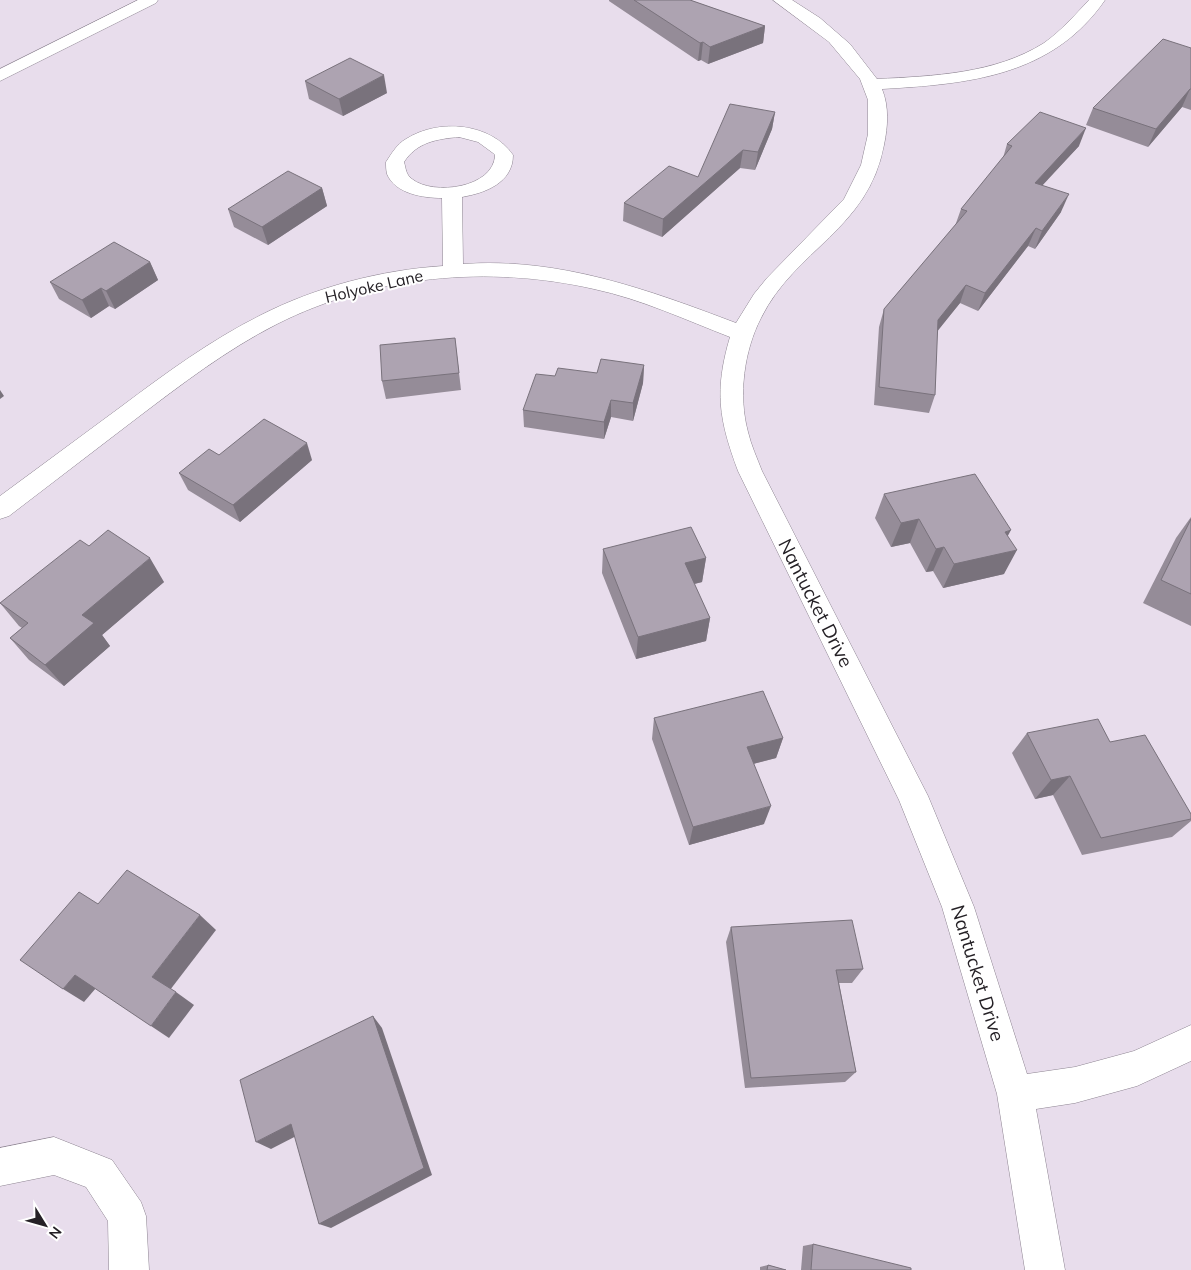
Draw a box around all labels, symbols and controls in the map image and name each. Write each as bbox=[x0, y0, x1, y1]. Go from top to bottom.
street label: Holyoke Lane bbox=[323, 265, 425, 307]
street label: Nantucket Drive bbox=[773, 535, 859, 671]
street label: Nantucket Drive bbox=[946, 902, 1010, 1044]
north arrow bbox=[20, 1200, 70, 1250]
text: N bbox=[45, 1223, 66, 1242]

